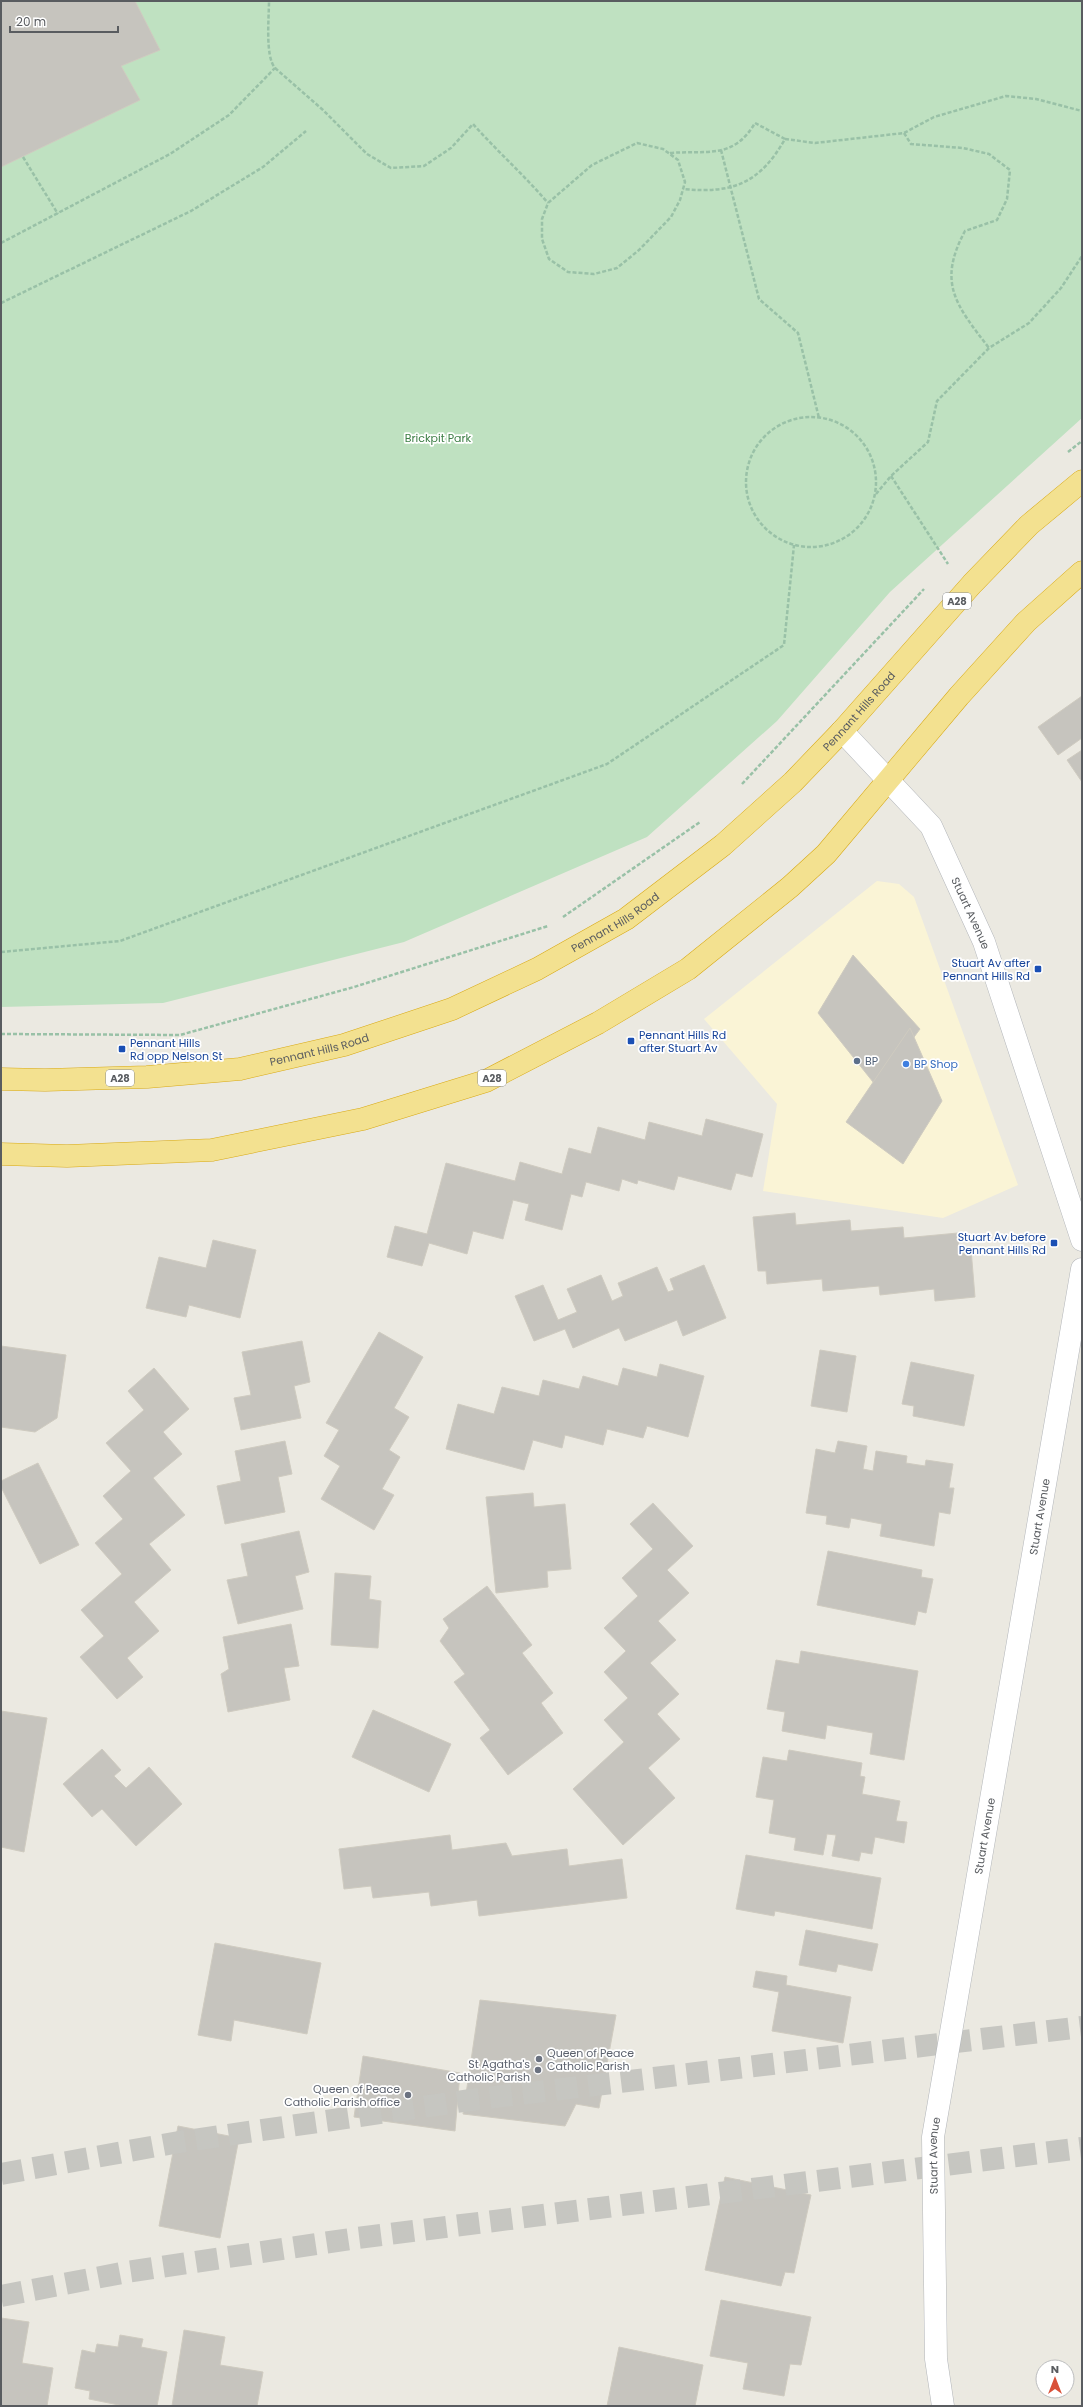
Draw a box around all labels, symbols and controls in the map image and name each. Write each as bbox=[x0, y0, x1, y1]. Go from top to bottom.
scale bar bbox=[10, 8, 118, 34]
text: 20 m bbox=[16, 13, 46, 30]
park label: Brickpit Park bbox=[405, 430, 472, 446]
road number: A28 bbox=[943, 593, 971, 609]
street label: Pennant Hills Road bbox=[819, 668, 899, 754]
street label: Stuart Avenue bbox=[947, 875, 994, 951]
street label: Pennant Hills Road bbox=[568, 888, 663, 956]
place label: Stuart Av after Pennant Hills Rd bbox=[943, 955, 1030, 984]
marker: Stuart Av after Pennant Hills Rd bbox=[1033, 964, 1043, 974]
place label: Pennant Hills Rd after Stuart Av bbox=[639, 1027, 726, 1056]
street label: Pennant Hills Road bbox=[268, 1029, 371, 1070]
place label: Pennant Hills Rd opp Nelson St bbox=[130, 1035, 222, 1064]
marker: Pennant Hills Rd after Stuart Av bbox=[626, 1036, 636, 1046]
marker: Pennant Hills Rd opp Nelson St bbox=[117, 1044, 127, 1054]
place label: BP bbox=[865, 1053, 878, 1069]
marker: BP bbox=[852, 1056, 862, 1066]
place label: BP Shop bbox=[914, 1056, 958, 1072]
marker: BP Shop bbox=[901, 1059, 911, 1069]
road number: A28 bbox=[106, 1070, 134, 1086]
road number: A28 bbox=[478, 1070, 506, 1086]
place label: Stuart Av before Pennant Hills Rd bbox=[958, 1229, 1046, 1258]
marker: Stuart Av before Pennant Hills Rd bbox=[1049, 1238, 1059, 1248]
street label: Stuart Avenue bbox=[1025, 1477, 1054, 1556]
street label: Stuart Avenue bbox=[970, 1796, 999, 1875]
place label: Queen of Peace Catholic Parish bbox=[547, 2045, 634, 2074]
marker: Queen of Peace Catholic Parish bbox=[534, 2054, 544, 2064]
place label: St Agatha's Catholic Parish bbox=[448, 2056, 530, 2085]
marker: St Agatha's Catholic Parish bbox=[533, 2065, 543, 2075]
place label: Queen of Peace Catholic Parish office bbox=[284, 2081, 400, 2110]
marker: Queen of Peace Catholic Parish office bbox=[403, 2090, 413, 2100]
street label: Stuart Avenue bbox=[925, 2116, 944, 2194]
north arrow bbox=[1035, 2359, 1075, 2399]
text: N bbox=[1051, 2361, 1059, 2377]

